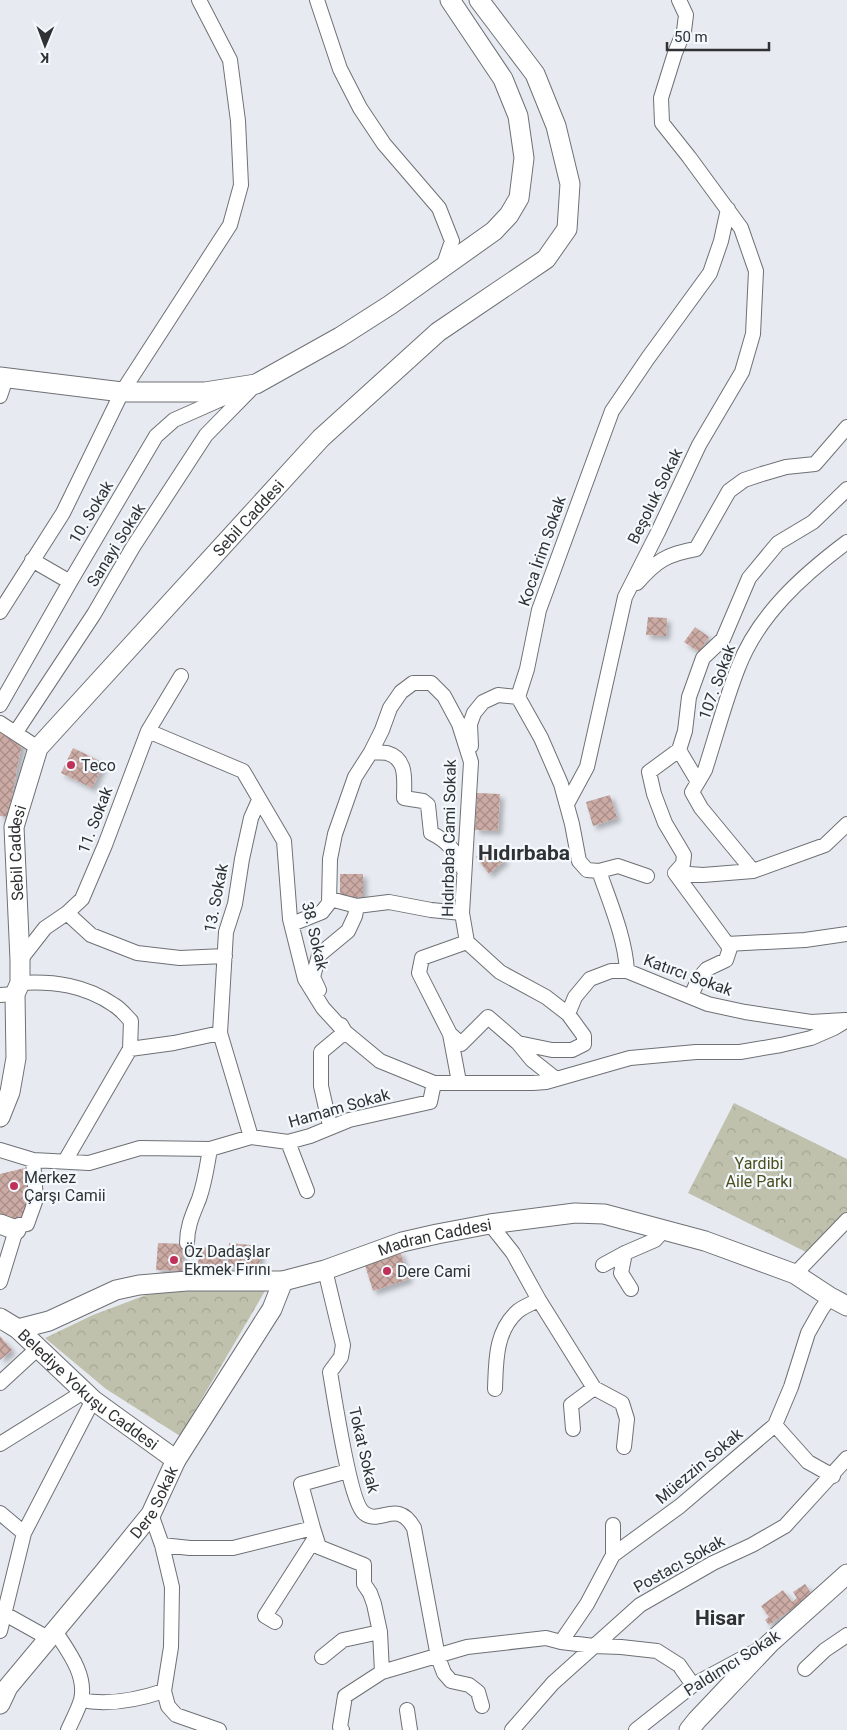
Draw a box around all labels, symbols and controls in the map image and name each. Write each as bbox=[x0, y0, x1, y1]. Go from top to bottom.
north arrow bbox=[20, 20, 70, 70]
scale bar bbox=[667, 20, 770, 52]
text: 50 m bbox=[674, 28, 708, 46]
text: K bbox=[40, 50, 49, 66]
street label: Beşoluk Sokak bbox=[624, 444, 687, 547]
street label: 10. Sokak bbox=[65, 476, 118, 547]
street label: Sebil Caddesi bbox=[209, 476, 288, 560]
street label: Koca İrim Sokak bbox=[514, 493, 570, 609]
street label: Sanayi Sokak bbox=[83, 499, 150, 590]
street label: 107. Sokak bbox=[695, 641, 740, 722]
place label: Teco bbox=[81, 756, 116, 775]
street label: Hıdırbaba Cami Sokak bbox=[438, 758, 460, 917]
marker: Teco bbox=[65, 759, 77, 771]
street label: 11. Sokak bbox=[74, 783, 117, 856]
street label: Sebil Caddesi bbox=[4, 803, 30, 901]
district label: Hıdırbaba bbox=[478, 841, 570, 865]
street label: 13. Sokak bbox=[200, 861, 232, 934]
street label: 38. Sokak bbox=[298, 900, 332, 973]
street label: Katırcı Sokak bbox=[641, 950, 736, 1000]
street label: Hamam Sokak bbox=[286, 1084, 393, 1132]
park label: Yardibi Aile Parkı bbox=[726, 1154, 792, 1191]
place label: Merkez Çarşı Camii bbox=[24, 1168, 106, 1205]
marker: Merkez Çarşı Camii bbox=[8, 1180, 20, 1192]
street label: Madran Caddesi bbox=[375, 1214, 493, 1259]
place label: Öz Dadaşlar Ekmek Fırını bbox=[184, 1242, 271, 1279]
marker: Öz Dadaşlar Ekmek Fırını bbox=[168, 1254, 180, 1266]
place label: Dere Cami bbox=[397, 1262, 471, 1281]
marker: Dere Cami bbox=[381, 1265, 393, 1277]
street label: Belediye Yokuşu Caddesi bbox=[14, 1325, 162, 1454]
street label: Tokat Sokak bbox=[345, 1405, 383, 1496]
street label: Müezzin Sokak bbox=[652, 1424, 747, 1508]
street label: Dere Sokak bbox=[126, 1462, 182, 1542]
street label: Postacı Sokak bbox=[630, 1531, 729, 1597]
district label: Hisar bbox=[695, 1606, 745, 1630]
street label: Paldımcı Sokak bbox=[681, 1625, 784, 1700]

